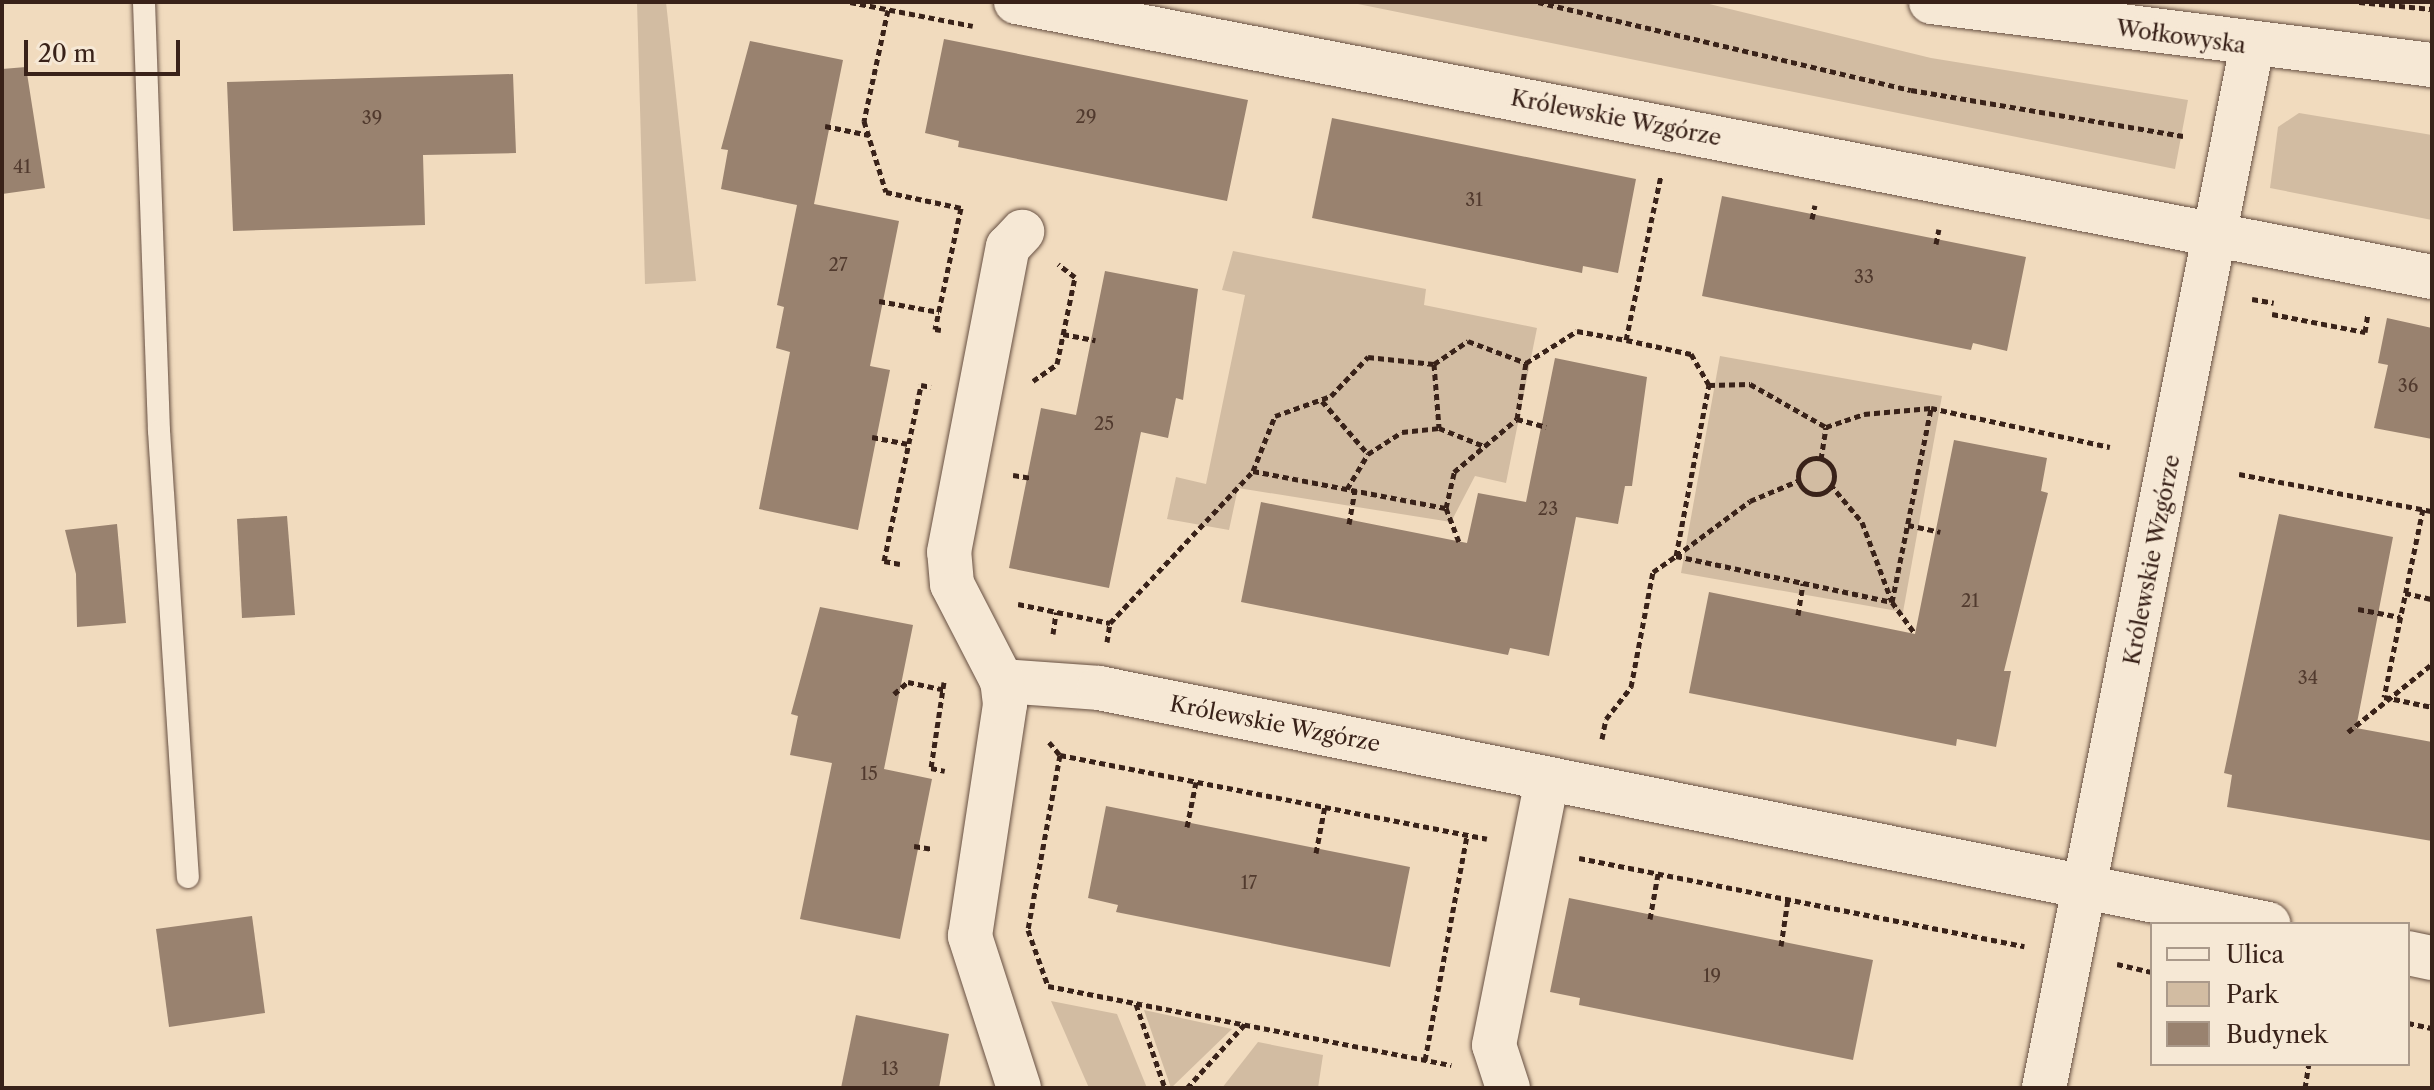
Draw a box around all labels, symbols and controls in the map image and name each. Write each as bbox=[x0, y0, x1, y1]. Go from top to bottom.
street label: Wołkowyska bbox=[2114, 15, 2248, 59]
scale bar bbox=[28, 24, 184, 74]
text: 20 m bbox=[38, 39, 96, 68]
street label: Królewskie Wzgórze bbox=[1508, 85, 1724, 151]
house number: 29 bbox=[1076, 106, 1096, 128]
house number: 39 bbox=[362, 107, 382, 129]
house number: 41 bbox=[13, 156, 31, 178]
house number: 31 bbox=[1465, 189, 1483, 211]
house number: 27 bbox=[828, 254, 848, 276]
house number: 33 bbox=[1854, 266, 1874, 288]
house number: 36 bbox=[2398, 375, 2418, 397]
house number: 25 bbox=[1094, 413, 1114, 435]
street label: Królewskie Wzgórze bbox=[2119, 452, 2185, 668]
house number: 23 bbox=[1538, 498, 1558, 520]
house number: 21 bbox=[1961, 590, 1979, 612]
house number: 34 bbox=[2298, 667, 2318, 689]
street label: Królewskie Wzgórze bbox=[1167, 691, 1383, 757]
house number: 15 bbox=[860, 763, 878, 785]
house number: 17 bbox=[1241, 872, 1257, 894]
legend bbox=[2150, 922, 2410, 1066]
text: Ulica bbox=[2226, 940, 2284, 969]
house number: 19 bbox=[1703, 965, 1721, 987]
text: Park bbox=[2226, 980, 2278, 1009]
text: Budynek bbox=[2226, 1020, 2328, 1049]
house number: 13 bbox=[881, 1058, 899, 1080]

